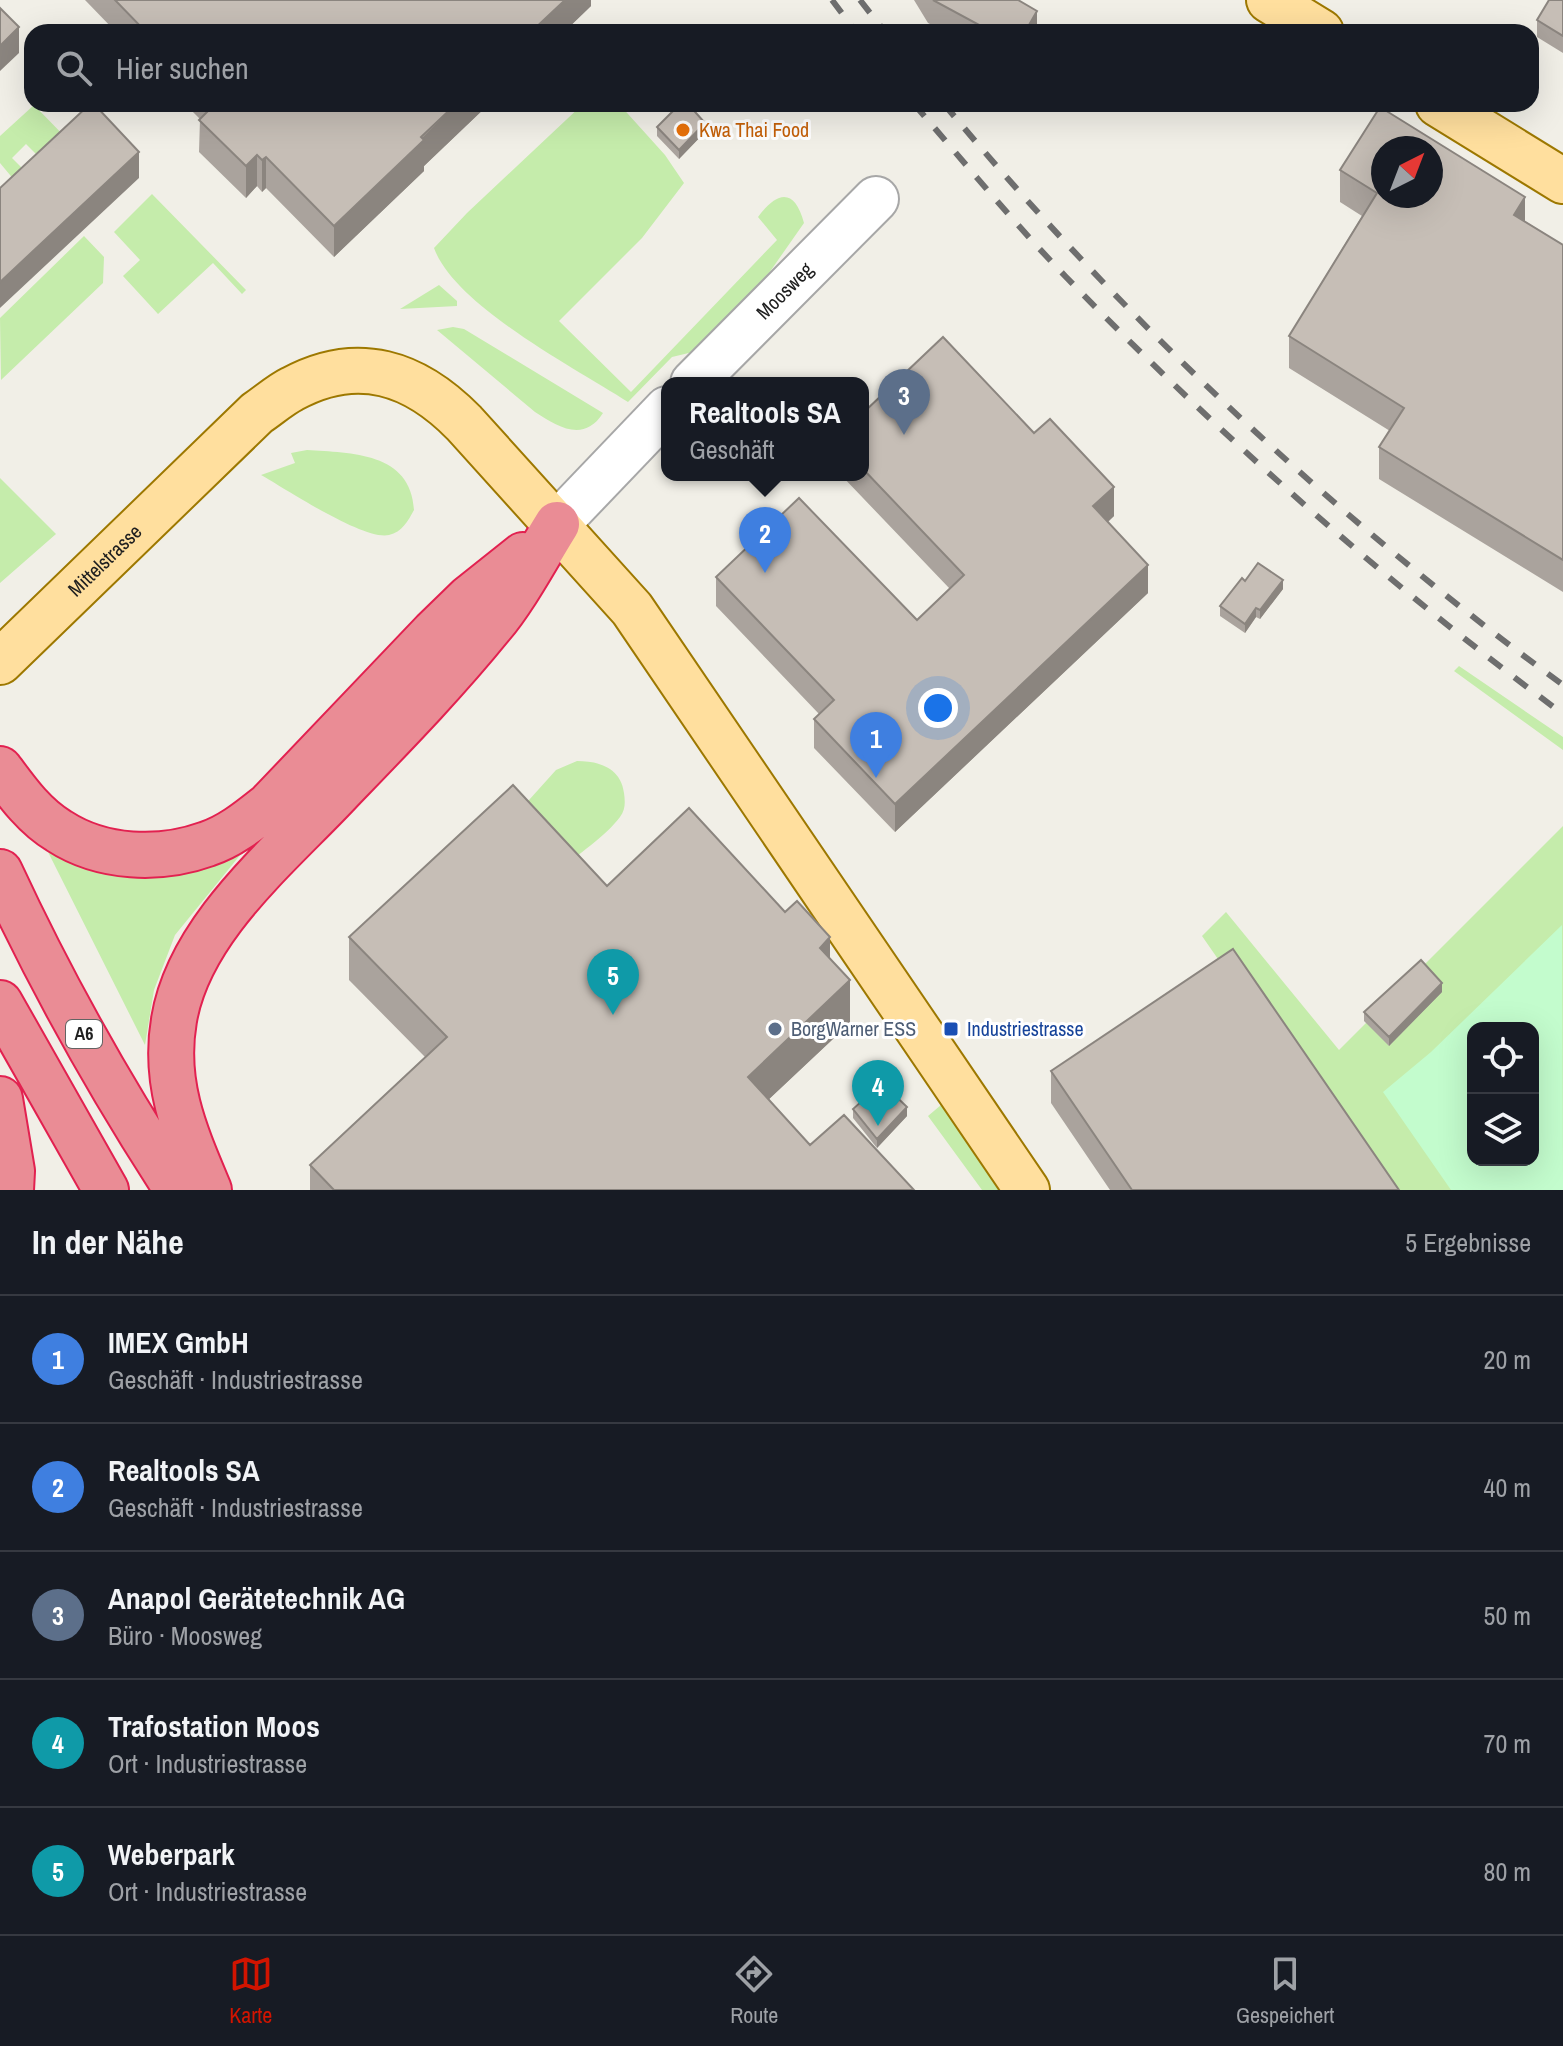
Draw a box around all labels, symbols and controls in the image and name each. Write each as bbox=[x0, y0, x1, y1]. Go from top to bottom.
search box bbox=[24, 24, 1539, 112]
icon: search bbox=[52, 46, 96, 90]
text: Hier suchen bbox=[116, 48, 249, 88]
place label: Kwa Thai Food bbox=[699, 116, 809, 143]
marker: Kwa Thai Food bbox=[674, 121, 692, 139]
north arrow bbox=[1371, 136, 1443, 208]
street label: Moosweg bbox=[750, 256, 819, 325]
pin: 3 bbox=[878, 369, 930, 435]
popup bbox=[661, 377, 869, 481]
text: Realtools SA bbox=[689, 392, 841, 432]
text: Geschäft bbox=[689, 432, 774, 467]
pin: 2 bbox=[739, 507, 791, 573]
street label: Mittelstrasse bbox=[62, 518, 147, 602]
your location bbox=[918, 688, 958, 728]
pin: 1 bbox=[850, 712, 902, 778]
pin: 5 bbox=[587, 949, 639, 1015]
place label: BorgWarner ESS bbox=[791, 1015, 916, 1042]
place label: Industriestrasse bbox=[967, 1015, 1084, 1042]
road number: A6 bbox=[66, 1020, 102, 1048]
marker: BorgWarner ESS bbox=[766, 1020, 784, 1038]
marker: Industriestrasse bbox=[942, 1020, 960, 1038]
map controls bbox=[1467, 1022, 1539, 1166]
button: locate bbox=[1467, 1022, 1539, 1094]
pin: 4 bbox=[852, 1060, 904, 1126]
button: layers bbox=[1467, 1094, 1539, 1166]
text: In der Nähe bbox=[32, 1219, 184, 1265]
text: 5 Ergebnisse bbox=[1405, 1225, 1531, 1260]
text: IMEX GmbH bbox=[108, 1322, 249, 1362]
text: 1 bbox=[52, 1342, 64, 1377]
text: 20 m bbox=[1484, 1342, 1531, 1377]
text: Geschäft · Industriestrasse bbox=[108, 1362, 363, 1397]
text: Realtools SA bbox=[108, 1450, 260, 1490]
text: 2 bbox=[52, 1470, 64, 1505]
text: 40 m bbox=[1484, 1470, 1531, 1505]
text: Geschäft · Industriestrasse bbox=[108, 1490, 363, 1525]
text: Anapol Gerätetechnik AG bbox=[108, 1578, 405, 1618]
text: 3 bbox=[52, 1598, 64, 1633]
text: 50 m bbox=[1484, 1598, 1531, 1633]
text: Büro · Moosweg bbox=[108, 1618, 262, 1653]
text: Trafostation Moos bbox=[108, 1706, 320, 1746]
text: 4 bbox=[52, 1726, 64, 1761]
text: 70 m bbox=[1484, 1726, 1531, 1761]
text: Ort · Industriestrasse bbox=[108, 1746, 307, 1781]
text: Weberpark bbox=[108, 1834, 235, 1874]
text: 5 bbox=[52, 1854, 64, 1889]
text: 80 m bbox=[1484, 1854, 1531, 1889]
text: Ort · Industriestrasse bbox=[108, 1874, 307, 1909]
tab: Karte bbox=[229, 1952, 273, 2030]
tab: Route bbox=[730, 1952, 778, 2030]
tab: Gespeichert bbox=[1236, 1952, 1334, 2030]

